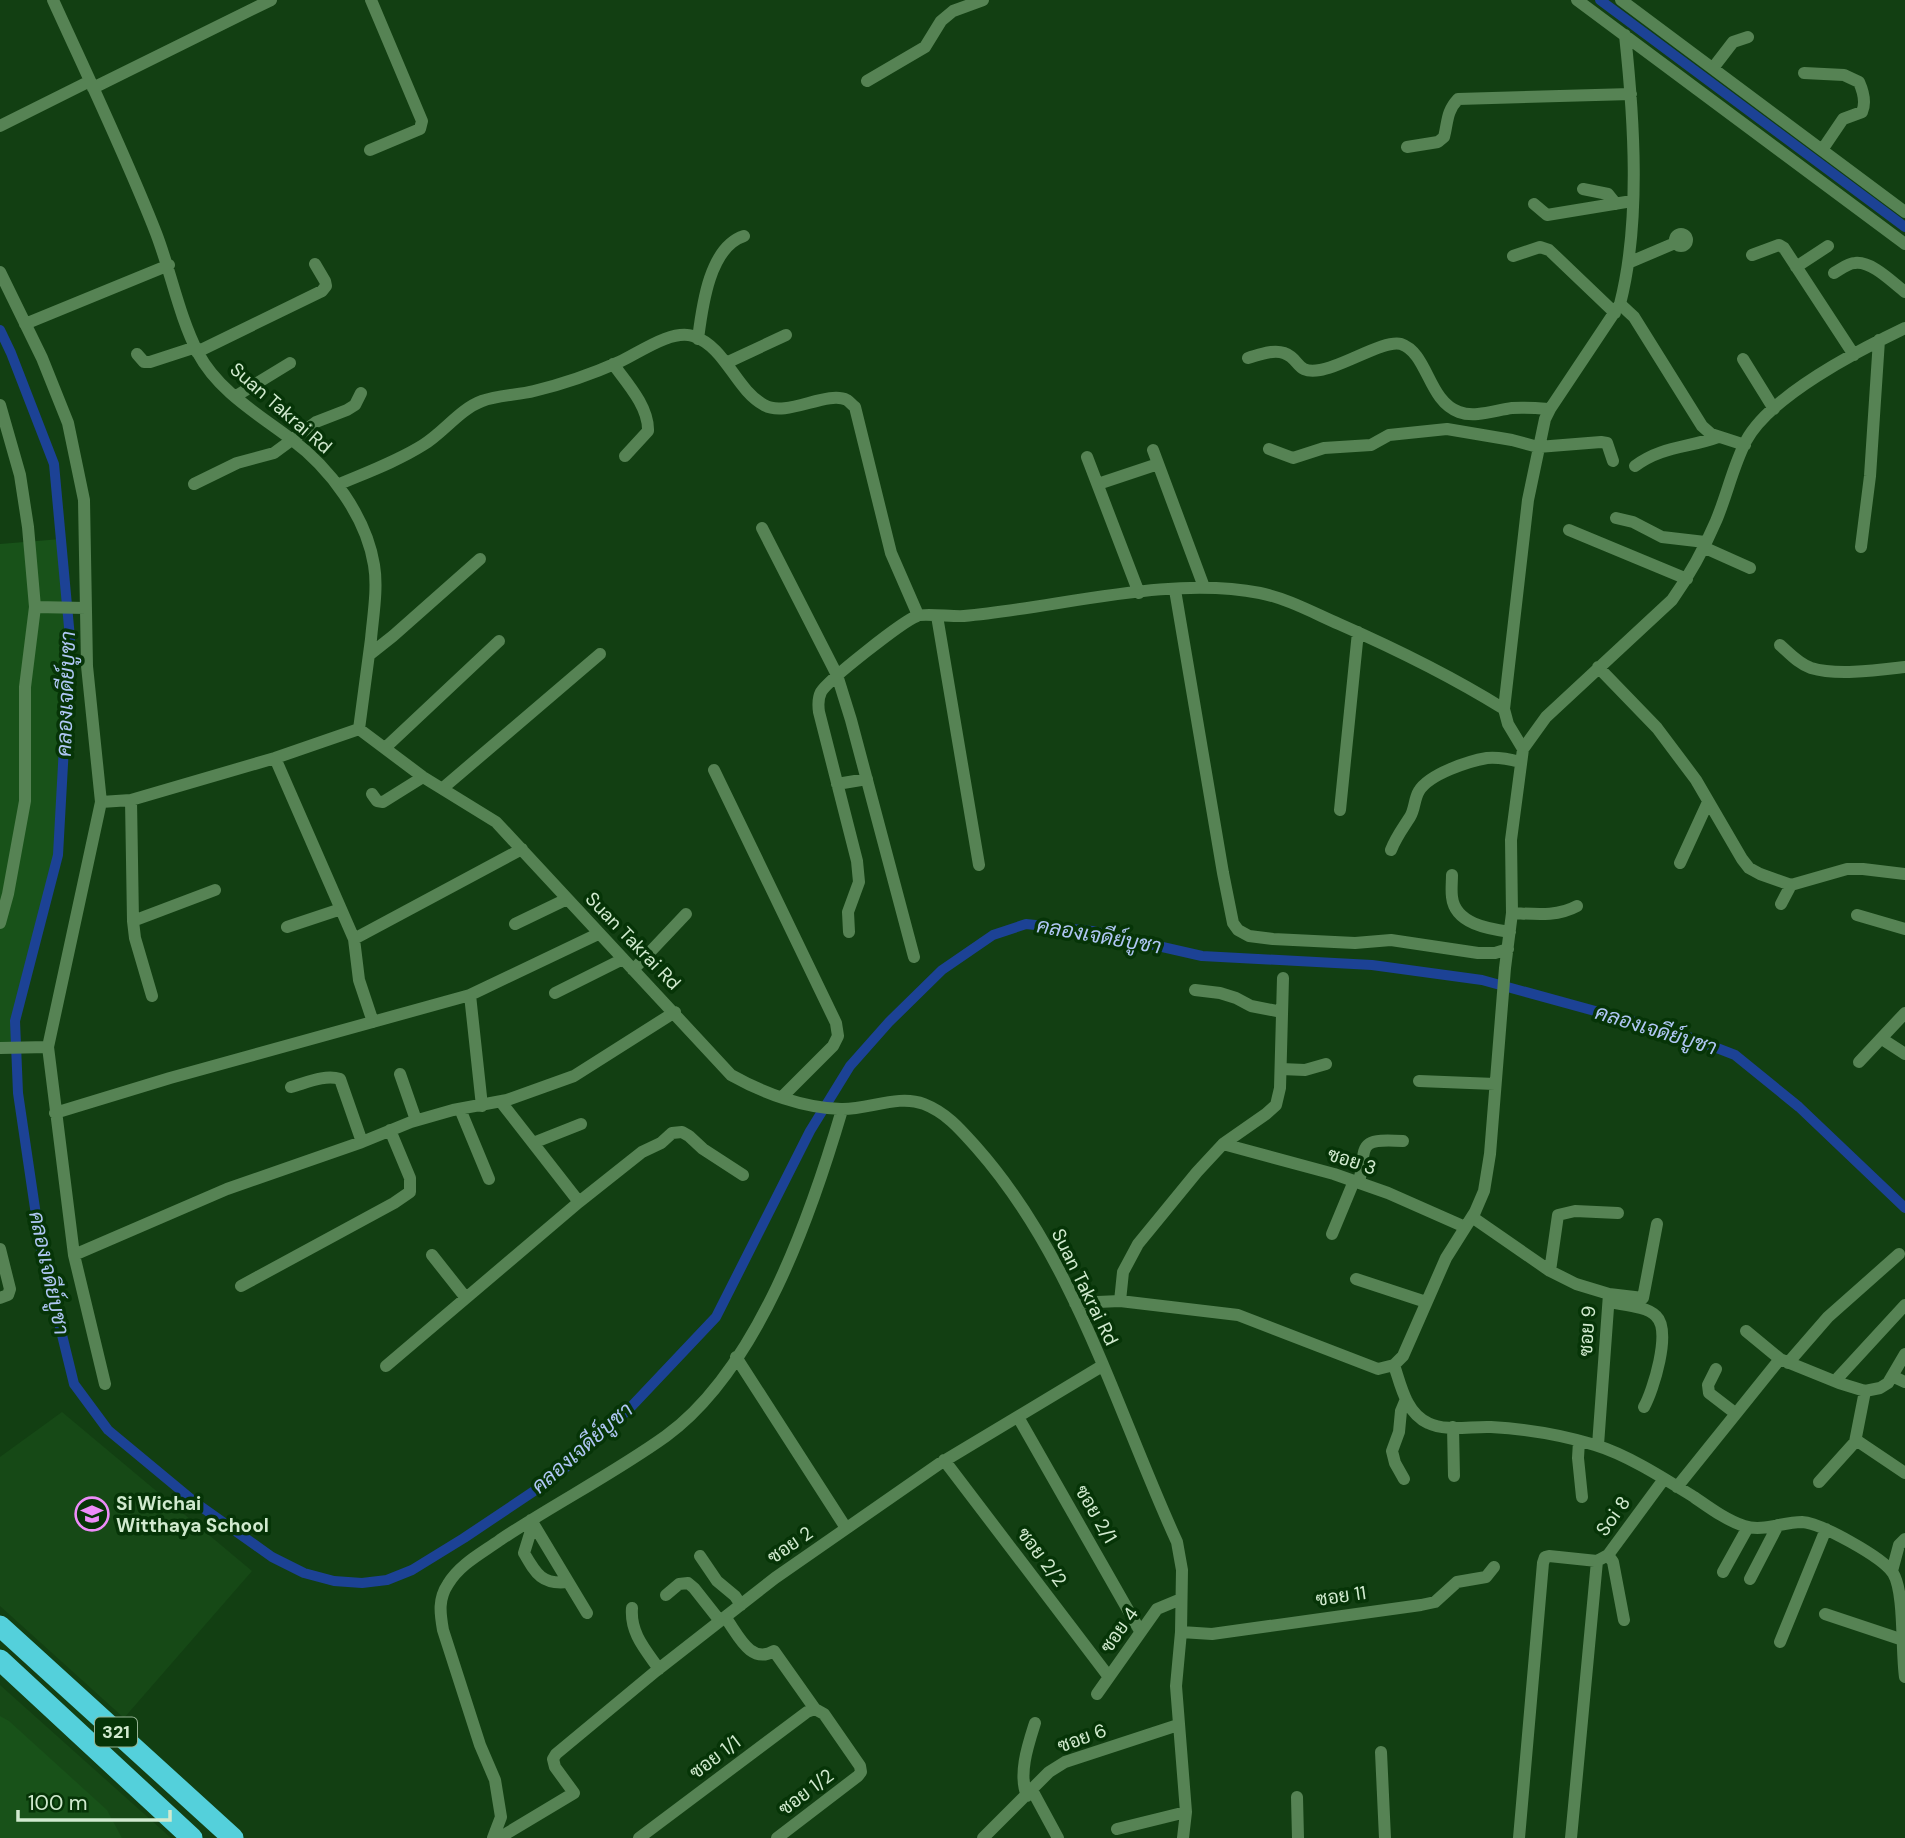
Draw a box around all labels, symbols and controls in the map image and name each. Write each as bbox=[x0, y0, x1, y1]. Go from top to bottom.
street label: Suan Takrai Rd bbox=[225, 357, 337, 459]
water label: คลองเจดีย์บูชา bbox=[50, 631, 83, 757]
street label: Suan Takrai Rd bbox=[580, 887, 686, 995]
water label: คลองเจดีย์บูชา bbox=[1034, 911, 1163, 962]
water label: คลองเจดีย์บูชา bbox=[1591, 998, 1720, 1063]
street label: ซอย 3 bbox=[1324, 1141, 1380, 1181]
water label: คลองเจดีย์บูชา bbox=[21, 1209, 76, 1338]
street label: Suan Takrai Rd bbox=[1046, 1224, 1124, 1350]
street label: ซอย 9 bbox=[1573, 1305, 1601, 1357]
water label: คลองเจดีย์บูชา bbox=[525, 1396, 639, 1501]
street label: ซอย 2/1 bbox=[1069, 1480, 1123, 1548]
place label: Si Wichai Witthaya School bbox=[116, 1491, 269, 1538]
street label: Soi 8 bbox=[1590, 1491, 1636, 1541]
school or university icon: Si Wichai Witthaya School bbox=[73, 1495, 111, 1533]
street label: ซอย 2 bbox=[762, 1520, 818, 1570]
street label: ซอย 2/2 bbox=[1012, 1522, 1073, 1592]
street label: ซอย 11 bbox=[1314, 1580, 1368, 1612]
street label: ซอย 4 bbox=[1094, 1602, 1144, 1658]
road number: 321 bbox=[95, 1717, 137, 1746]
street label: ซอย 6 bbox=[1054, 1718, 1110, 1758]
street label: ซอย 1/1 bbox=[684, 1730, 746, 1784]
street label: ซอย 1/2 bbox=[773, 1763, 839, 1821]
scale bar bbox=[18, 1778, 170, 1822]
text: 100 m bbox=[28, 1789, 88, 1817]

